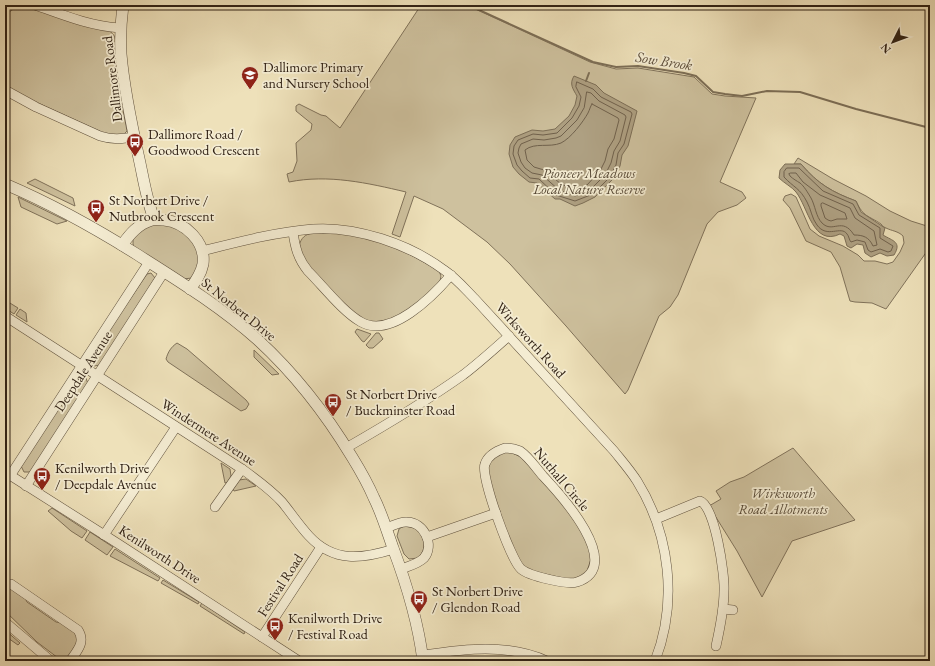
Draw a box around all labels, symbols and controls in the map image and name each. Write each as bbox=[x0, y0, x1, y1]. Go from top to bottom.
north arrow bbox=[873, 22, 913, 62]
street label: Dallimore Road bbox=[98, 34, 126, 123]
text: N bbox=[877, 41, 894, 57]
water label: Sow Brook bbox=[633, 46, 694, 74]
place label: Dallimore Primary and Nursery School bbox=[263, 58, 370, 92]
school or university icon: Dallimore Primary and Nursery School bbox=[240, 65, 260, 90]
place label: Dallimore Road / Goodwood Crescent bbox=[148, 125, 260, 159]
bus stop icon: Dallimore Road / Goodwood Crescent bbox=[125, 132, 145, 157]
park label: Pioneer Meadows Local Nature Reserve bbox=[532, 164, 645, 198]
place label: St Norbert Drive / Nutbrook Crescent bbox=[109, 191, 215, 225]
bus stop icon: St Norbert Drive / Nutbrook Crescent bbox=[86, 198, 106, 223]
street label: St Norbert Drive bbox=[198, 273, 280, 345]
street label: Wirksworth Road bbox=[492, 298, 571, 382]
street label: Deepdale Avenue bbox=[50, 327, 116, 415]
place label: St Norbert Drive / Buckminster Road bbox=[346, 385, 456, 419]
bus stop icon: St Norbert Drive / Buckminster Road bbox=[323, 392, 343, 417]
street label: Windermere Avenue bbox=[158, 394, 261, 470]
street label: Nuthall Circle bbox=[530, 443, 594, 515]
place label: Kenilworth Drive / Deepdale Avenue bbox=[55, 459, 157, 493]
bus stop icon: Kenilworth Drive / Deepdale Avenue bbox=[32, 466, 52, 491]
park label: Wirksworth Road Allotments bbox=[738, 484, 828, 518]
street label: Kenilworth Drive bbox=[116, 521, 205, 588]
street label: Festival Road bbox=[253, 549, 308, 620]
place label: St Norbert Drive / Glendon Road bbox=[432, 582, 523, 616]
bus stop icon: St Norbert Drive / Glendon Road bbox=[409, 589, 429, 614]
place label: Kenilworth Drive / Festival Road bbox=[288, 609, 383, 643]
bus stop icon: Kenilworth Drive / Festival Road bbox=[265, 616, 285, 641]

